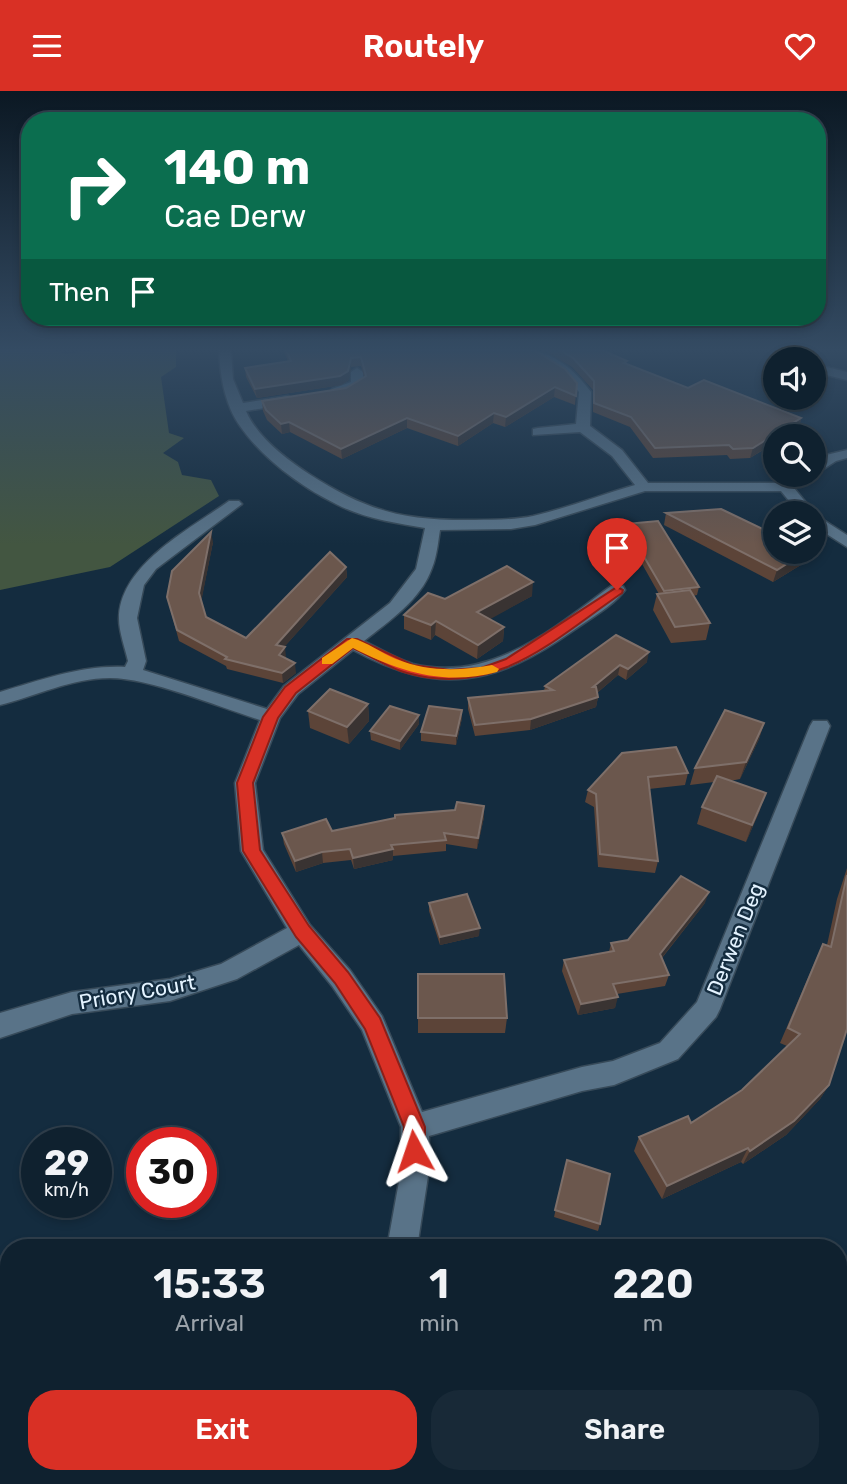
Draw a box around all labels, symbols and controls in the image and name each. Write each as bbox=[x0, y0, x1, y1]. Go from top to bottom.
icon: menu bbox=[28, 27, 66, 65]
text: Routely bbox=[363, 27, 484, 65]
icon: heart bbox=[781, 27, 819, 65]
text: 140 m bbox=[164, 138, 310, 196]
icon: right bbox=[49, 140, 140, 231]
text: Cae Derw bbox=[164, 197, 307, 235]
icon: arrive bbox=[124, 273, 162, 311]
text: Then bbox=[49, 277, 110, 308]
map controls bbox=[763, 347, 826, 564]
button: sound bbox=[763, 347, 826, 410]
button: search bbox=[763, 424, 826, 487]
button: layers bbox=[763, 501, 826, 564]
pin bbox=[587, 518, 647, 590]
icon: arrive bbox=[598, 529, 636, 567]
street label: Derwen Deg bbox=[701, 879, 769, 999]
street label: Priory Court bbox=[77, 969, 197, 1015]
position arrow bbox=[377, 1114, 451, 1188]
speed limit sign: 30 bbox=[126, 1127, 217, 1218]
text: 29 bbox=[44, 1142, 89, 1184]
text: km/h bbox=[44, 1179, 89, 1201]
text: 15:33 bbox=[153, 1259, 266, 1309]
text: 1 bbox=[429, 1259, 449, 1309]
text: 220 bbox=[612, 1259, 694, 1309]
text: Arrival bbox=[175, 1309, 244, 1337]
text: min bbox=[419, 1309, 459, 1337]
text: m bbox=[643, 1309, 663, 1337]
button: Exit bbox=[28, 1390, 417, 1470]
button: Share bbox=[431, 1390, 819, 1470]

